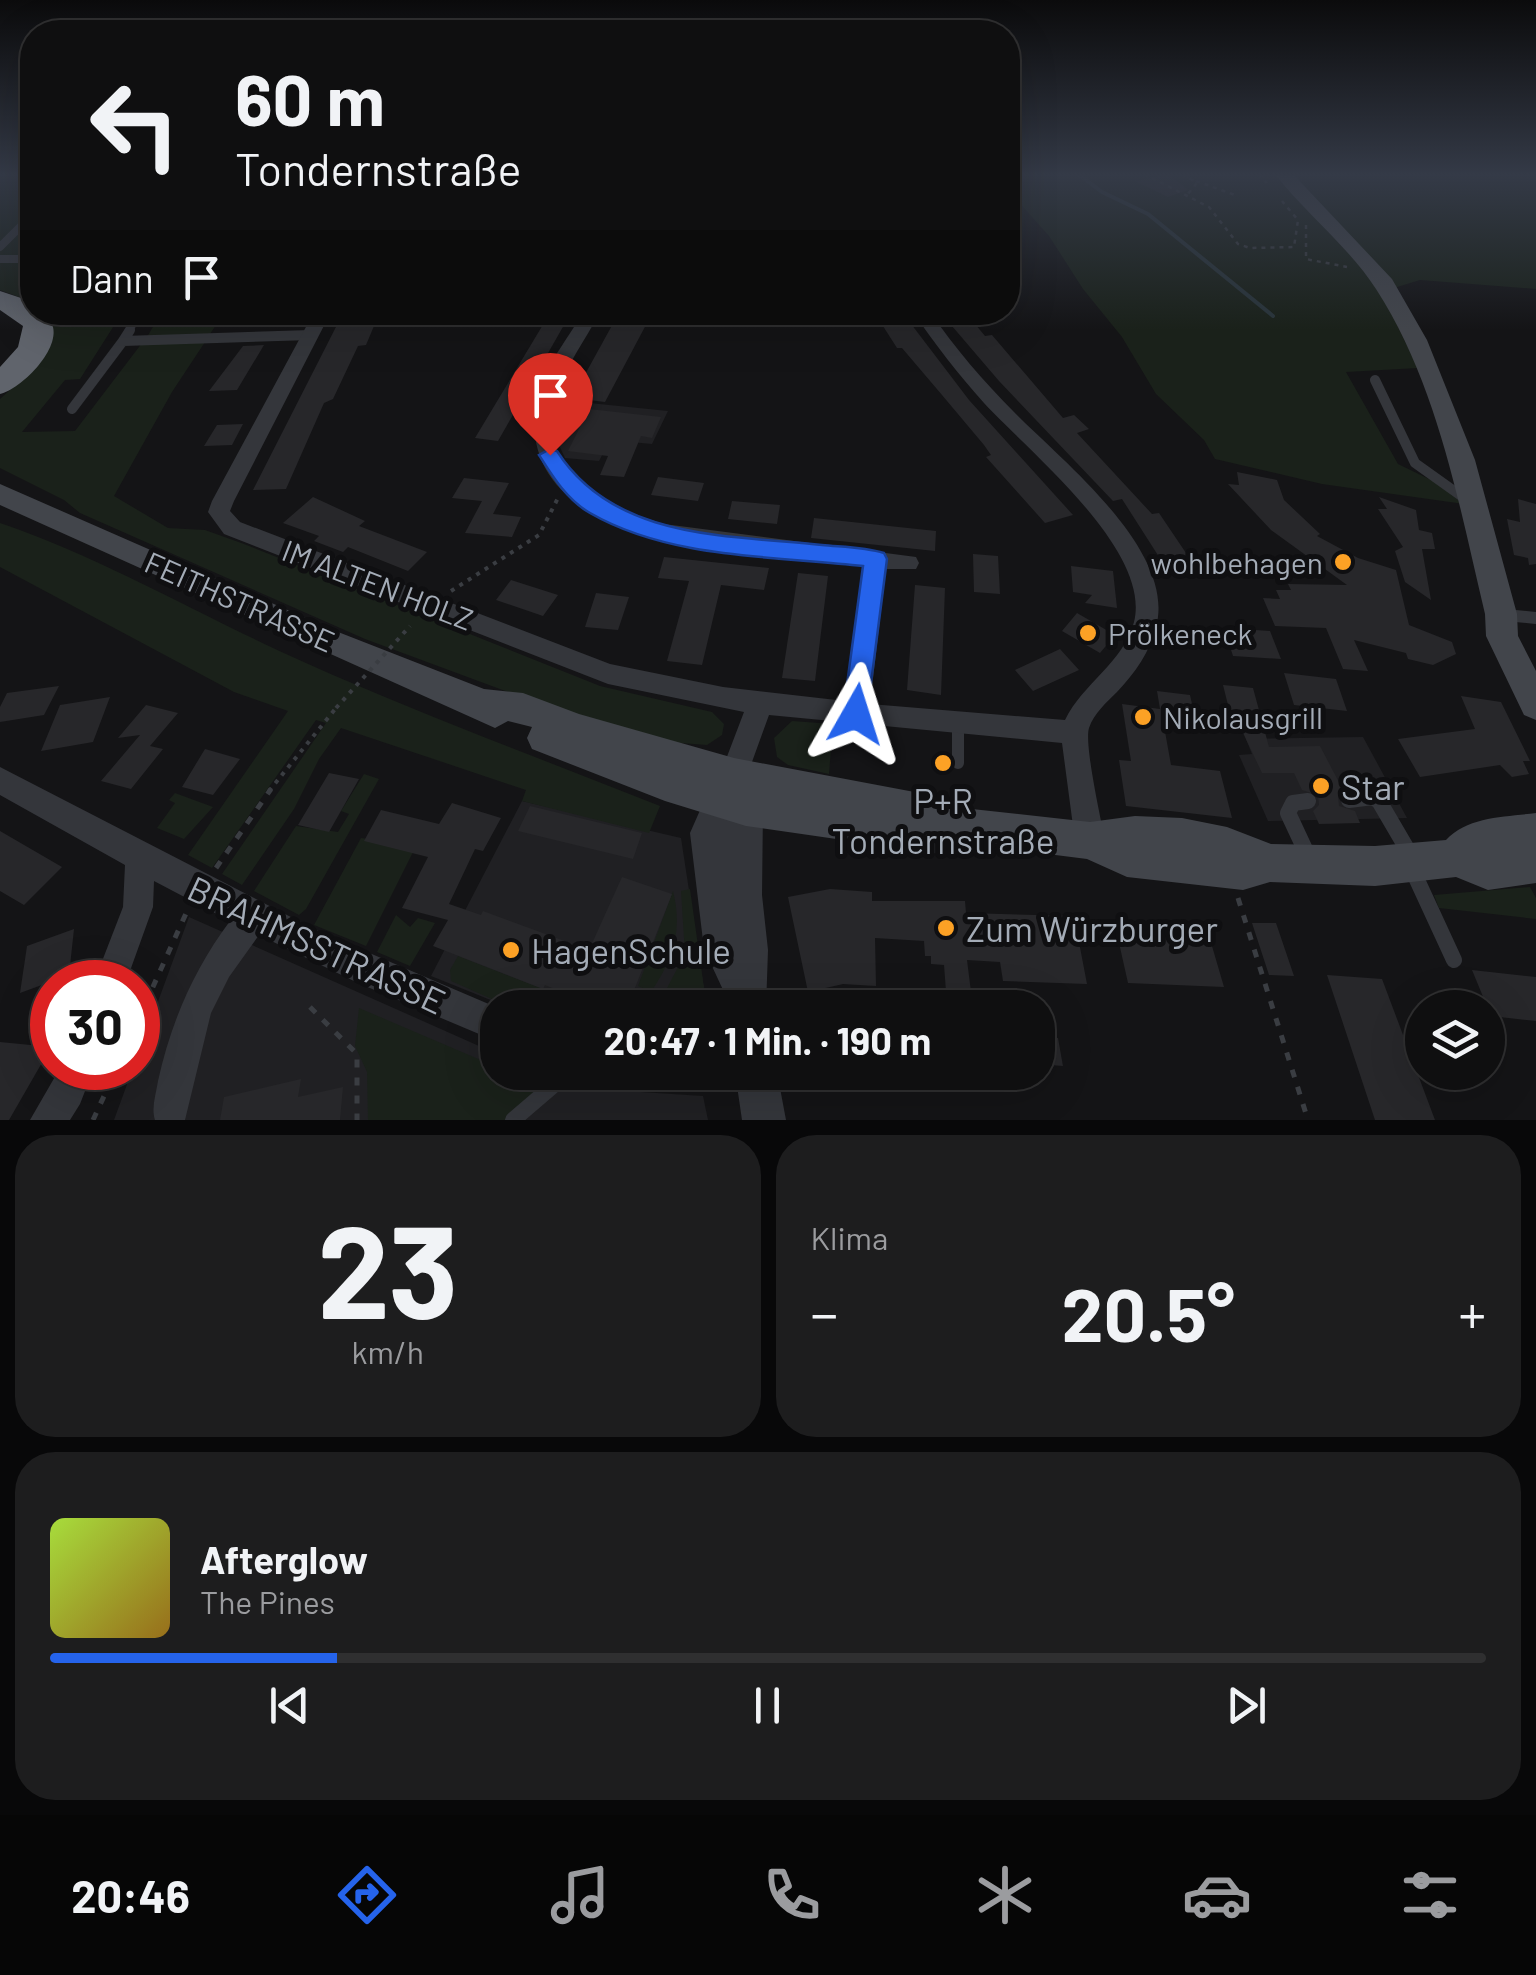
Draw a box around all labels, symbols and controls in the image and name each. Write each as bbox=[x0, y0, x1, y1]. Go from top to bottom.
text: 60 m bbox=[235, 56, 385, 140]
icon: left bbox=[70, 60, 200, 190]
text: Tondernstraße bbox=[235, 141, 521, 195]
icon: arrive bbox=[174, 250, 229, 305]
text: Dann bbox=[70, 255, 154, 301]
pin bbox=[508, 353, 593, 456]
icon: arrive bbox=[523, 368, 578, 423]
street label: IM ALTEN HOLZ bbox=[278, 531, 478, 637]
street label: FEITHSTRASSE bbox=[140, 543, 340, 659]
place label: wohlbehagen bbox=[1151, 544, 1323, 580]
marker: wohlbehagen bbox=[1332, 551, 1354, 573]
place label: Prölkeneck bbox=[1108, 615, 1253, 651]
marker: Prölkeneck bbox=[1077, 622, 1099, 644]
position arrow bbox=[804, 662, 908, 766]
place label: Nikolausgrill bbox=[1163, 699, 1323, 735]
marker: Nikolausgrill bbox=[1132, 706, 1154, 728]
marker: P+R Tondernstraße bbox=[932, 752, 954, 774]
place label: Star bbox=[1341, 765, 1405, 807]
marker: Star bbox=[1310, 775, 1332, 797]
place label: P+R Tondernstraße bbox=[832, 779, 1054, 861]
street label: BRAHMSSTRASSE bbox=[182, 866, 452, 1022]
place label: Zum Würzburger bbox=[966, 907, 1218, 949]
marker: Zum Würzburger bbox=[935, 917, 957, 939]
place label: HagenSchule bbox=[531, 929, 731, 971]
marker: HagenSchule bbox=[500, 939, 522, 961]
speed limit sign: 30 bbox=[30, 960, 160, 1090]
map controls bbox=[1405, 990, 1505, 1090]
button: layers bbox=[1405, 990, 1505, 1090]
text: 20:47 · 1 Min. · 190 m bbox=[604, 1017, 931, 1063]
text: 23 bbox=[317, 1189, 458, 1345]
text: Klima bbox=[811, 1218, 888, 1256]
text: 20.5° bbox=[1061, 1267, 1235, 1357]
text: − bbox=[811, 1279, 838, 1345]
text: + bbox=[1458, 1279, 1486, 1345]
text: km/h bbox=[352, 1332, 424, 1370]
text: Afterglow bbox=[200, 1536, 368, 1582]
text: The Pines bbox=[200, 1582, 335, 1620]
icon: previous bbox=[262, 1678, 317, 1733]
icon: pause bbox=[740, 1678, 795, 1733]
icon: next bbox=[1219, 1678, 1274, 1733]
icon: directions bbox=[332, 1860, 402, 1930]
icon: music bbox=[545, 1860, 615, 1930]
icon: phone bbox=[757, 1860, 827, 1930]
icon: climate bbox=[970, 1860, 1040, 1930]
icon: car bbox=[1182, 1860, 1252, 1930]
icon: filters bbox=[1395, 1860, 1465, 1930]
text: 20:46 bbox=[71, 1868, 190, 1922]

